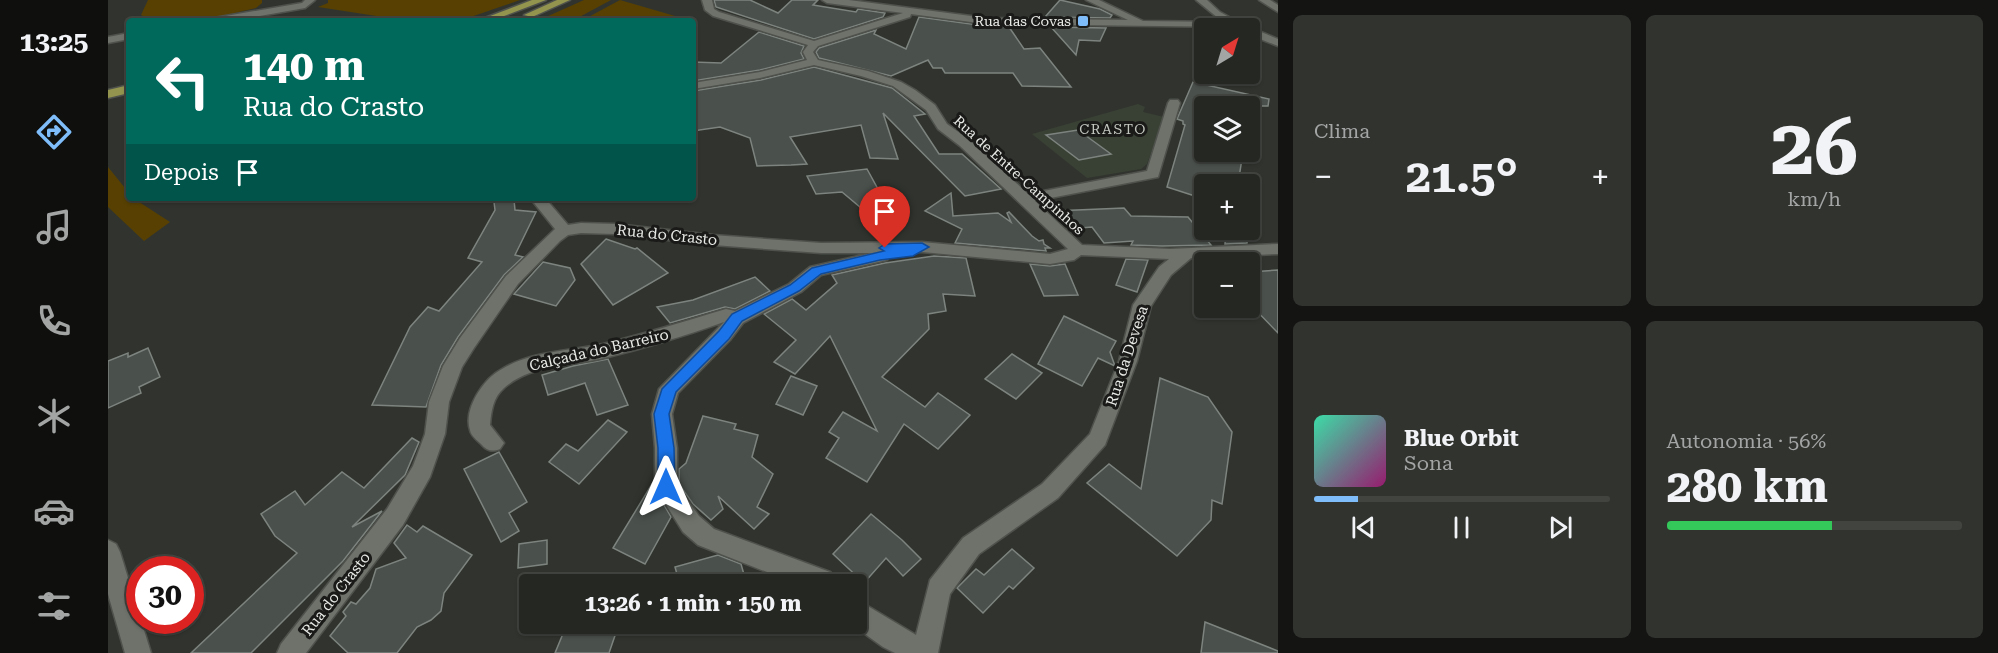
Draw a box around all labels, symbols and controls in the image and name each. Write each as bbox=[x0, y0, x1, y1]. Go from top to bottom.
place label: Rua das Covas bbox=[974, 13, 1071, 29]
marker: Rua das Covas bbox=[1076, 14, 1090, 28]
north arrow bbox=[1194, 18, 1260, 84]
map controls bbox=[1194, 18, 1260, 318]
text: 13:25 bbox=[20, 26, 88, 58]
text: 140 m bbox=[243, 41, 365, 90]
icon: left bbox=[144, 42, 222, 120]
text: Rua do Crasto bbox=[243, 91, 424, 123]
button: layers bbox=[1194, 96, 1260, 162]
text: 26 bbox=[1771, 102, 1858, 193]
icon: directions bbox=[33, 111, 75, 153]
street label: Rua de Entre-Campinhos bbox=[951, 112, 1088, 238]
text: Clima bbox=[1314, 119, 1370, 143]
district label: CRASTO bbox=[1079, 121, 1147, 137]
text: 21.5° bbox=[1406, 150, 1518, 203]
icon: arrive bbox=[231, 156, 264, 189]
text: − bbox=[1314, 157, 1332, 196]
text: + bbox=[1591, 157, 1609, 196]
text: Depois bbox=[144, 160, 219, 185]
button: + bbox=[1194, 174, 1260, 240]
pin bbox=[859, 186, 910, 248]
text: km/h bbox=[1787, 187, 1841, 211]
icon: arrive bbox=[868, 195, 901, 228]
icon: music bbox=[33, 206, 75, 248]
street label: Rua do Crasto bbox=[616, 221, 718, 249]
button: − bbox=[1194, 252, 1260, 318]
icon: phone bbox=[33, 300, 75, 342]
street label: Rua da Devesa bbox=[1102, 304, 1152, 408]
street label: Calçada do Barreiro bbox=[528, 325, 670, 375]
icon: climate bbox=[33, 395, 75, 437]
text: Blue Orbit bbox=[1404, 426, 1519, 451]
text: Autonomia · 56% bbox=[1667, 429, 1826, 453]
text: Sona bbox=[1404, 451, 1453, 475]
position arrow bbox=[634, 455, 698, 519]
text: 280 km bbox=[1667, 460, 1828, 513]
icon: car bbox=[33, 490, 75, 532]
icon: previous bbox=[1347, 511, 1380, 544]
icon: pause bbox=[1445, 511, 1478, 544]
icon: next bbox=[1544, 511, 1577, 544]
street label: Rua do Crasto bbox=[298, 549, 374, 639]
speed limit sign: 30 bbox=[126, 556, 204, 634]
icon: filters bbox=[33, 585, 75, 627]
text: 13:26 · 1 min · 150 m bbox=[584, 591, 802, 616]

